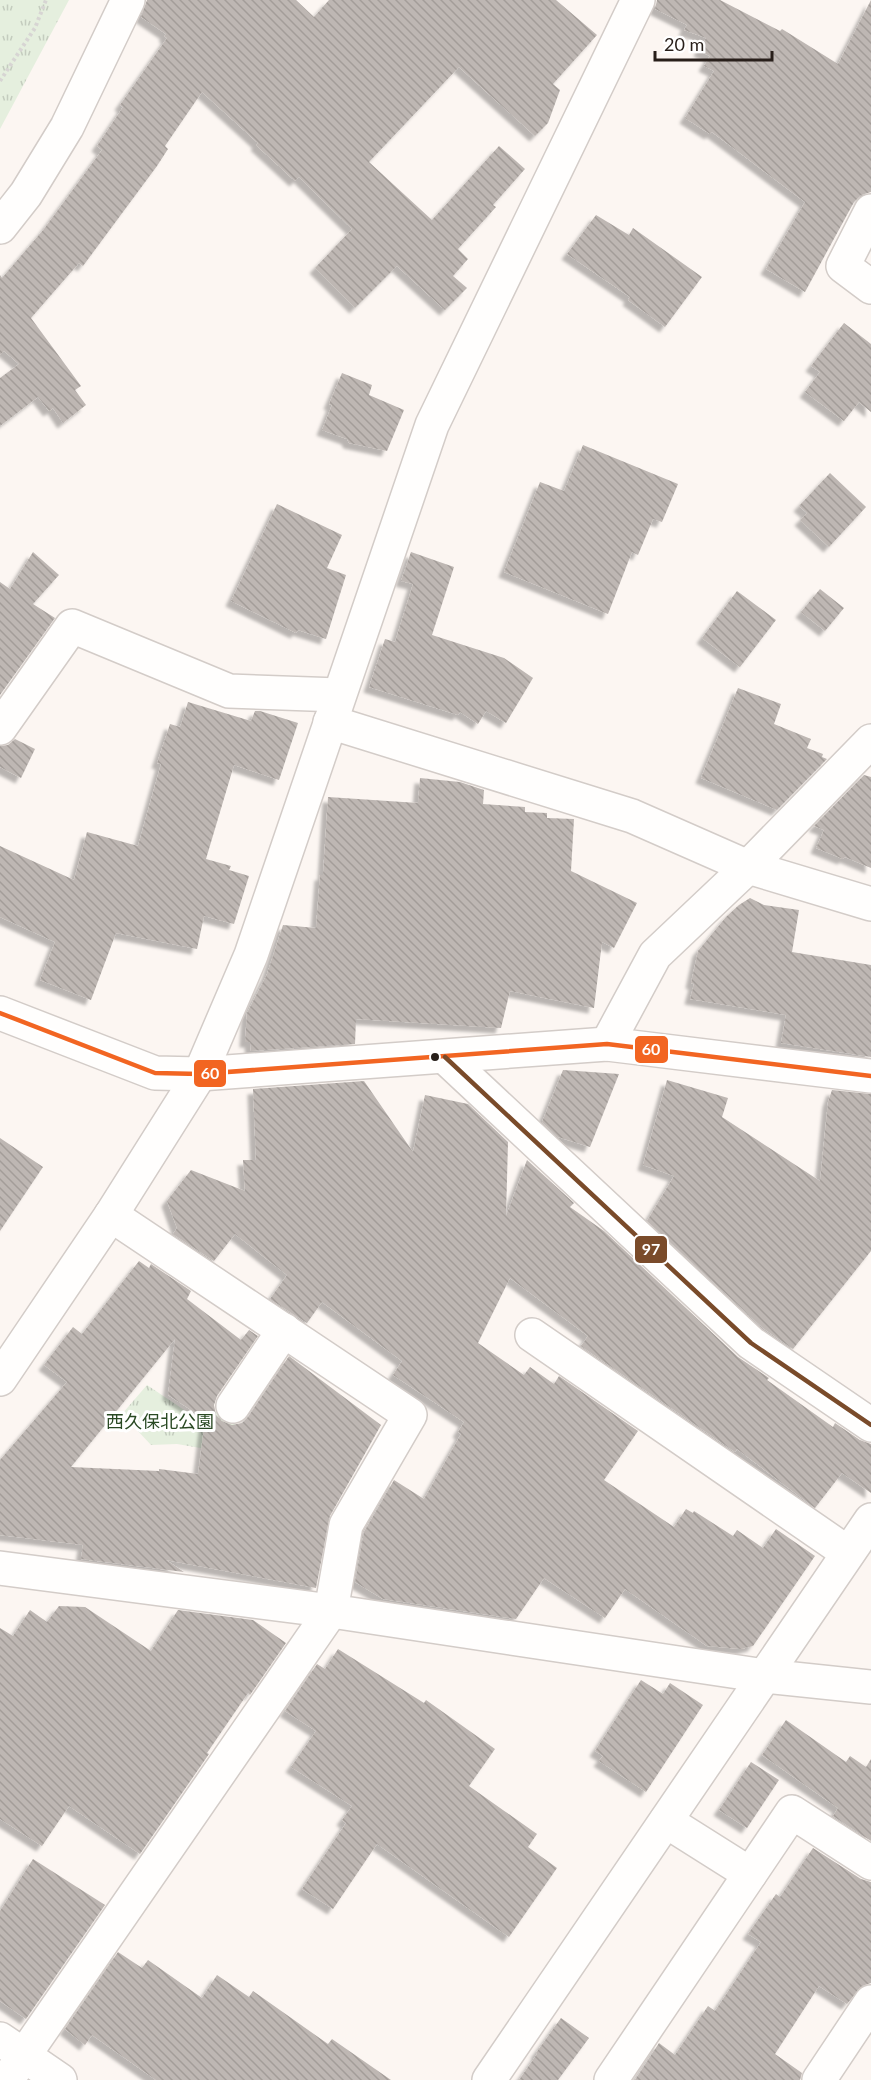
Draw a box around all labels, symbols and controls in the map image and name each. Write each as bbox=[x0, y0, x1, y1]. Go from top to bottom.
scale bar bbox=[655, 24, 772, 62]
text: 20 m bbox=[664, 33, 704, 55]
line badge: 60 bbox=[634, 1035, 669, 1064]
text: 60 bbox=[642, 1039, 660, 1058]
unlabelled marker bbox=[429, 1051, 441, 1063]
line badge: 60 bbox=[193, 1059, 227, 1088]
text: 60 bbox=[201, 1063, 219, 1082]
line badge: 97 bbox=[634, 1235, 668, 1264]
text: 97 bbox=[642, 1239, 660, 1258]
park label: 西久保北公園 bbox=[106, 1410, 214, 1432]

